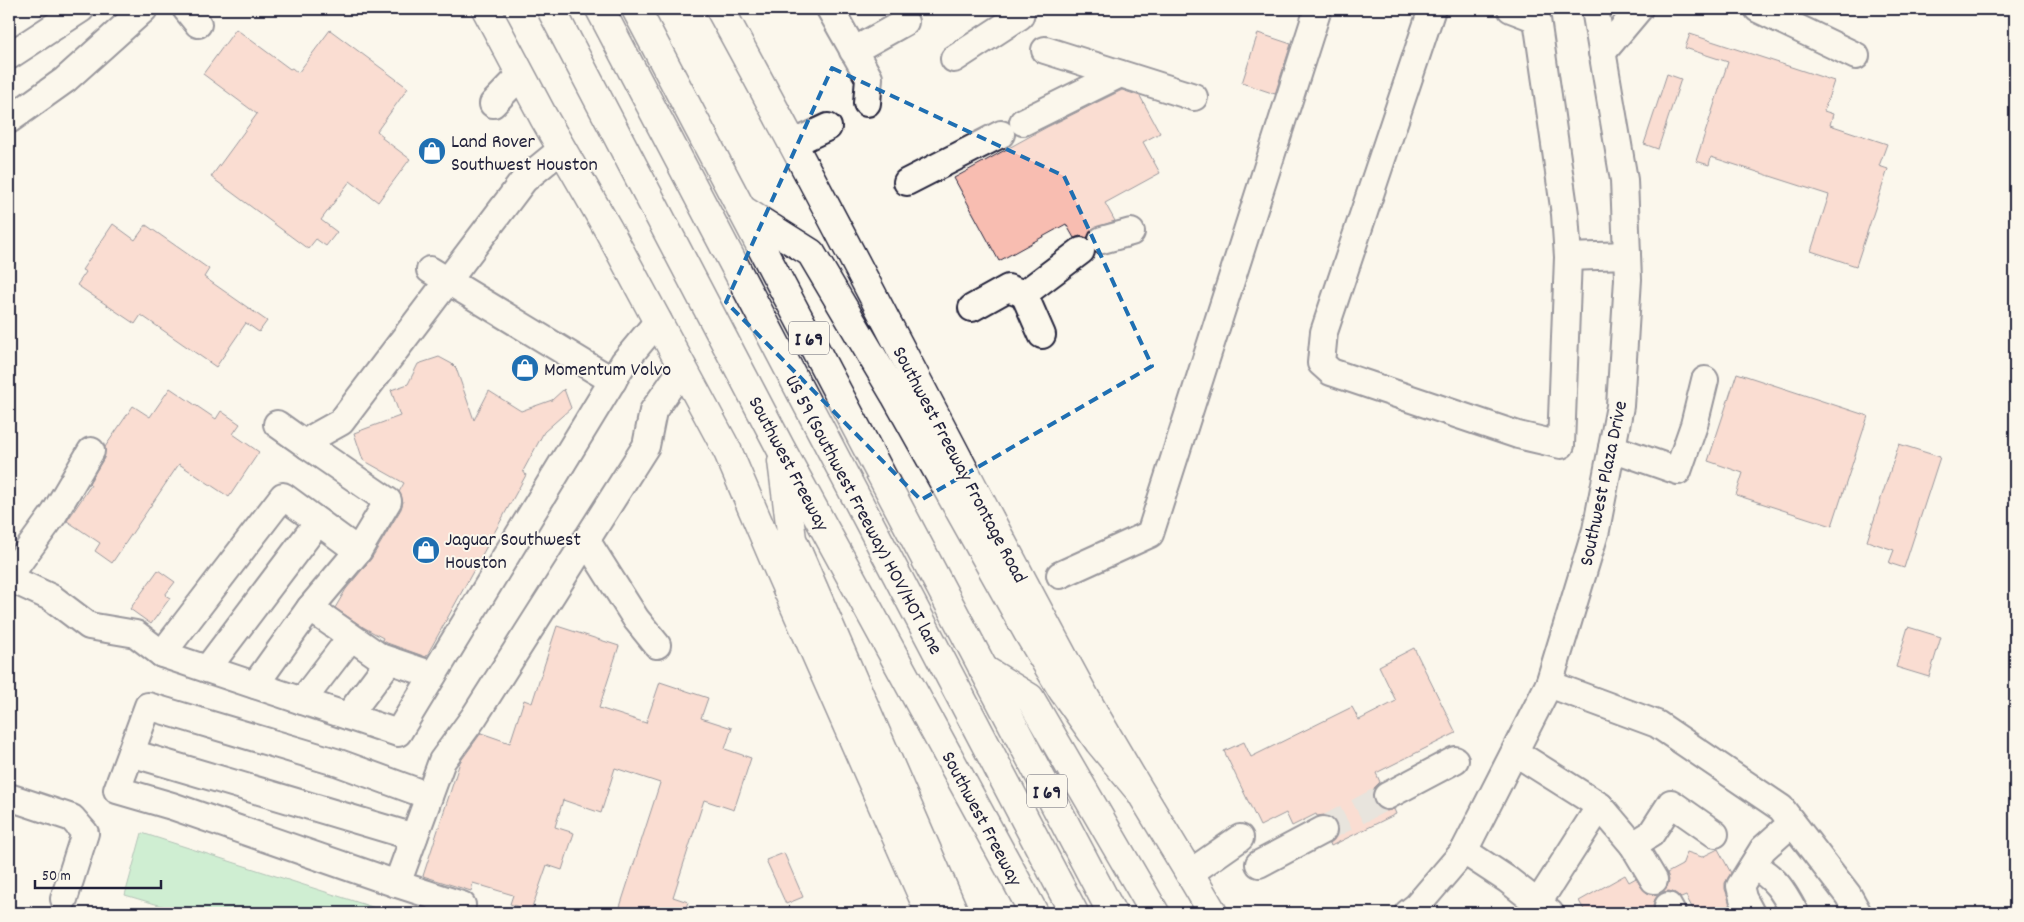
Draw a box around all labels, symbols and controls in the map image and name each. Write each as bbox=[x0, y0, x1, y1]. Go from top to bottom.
place label: Land Rover Southwest Houston bbox=[451, 129, 598, 180]
shop icon: Land Rover Southwest Houston bbox=[417, 136, 447, 166]
road number: I 69 bbox=[789, 322, 829, 354]
street label: Southwest Freeway Frontage Road bbox=[884, 342, 1033, 589]
shop icon: Momentum Volvo bbox=[510, 353, 540, 383]
place label: Momentum Volvo bbox=[544, 357, 671, 385]
street label: US 59 (Southwest Freeway) HOV/HOT lane bbox=[776, 370, 948, 661]
street label: Southwest Freeway bbox=[740, 392, 835, 538]
street label: Southwest Plaza Drive bbox=[1574, 398, 1636, 569]
place label: Jaguar Southwest Houston bbox=[445, 527, 581, 578]
shop icon: Jaguar Southwest Houston bbox=[411, 535, 441, 565]
street label: Southwest Freeway bbox=[933, 747, 1028, 893]
road number: I 69 bbox=[1027, 774, 1067, 808]
scale bar bbox=[35, 857, 161, 889]
text: 50 m bbox=[42, 866, 71, 888]

